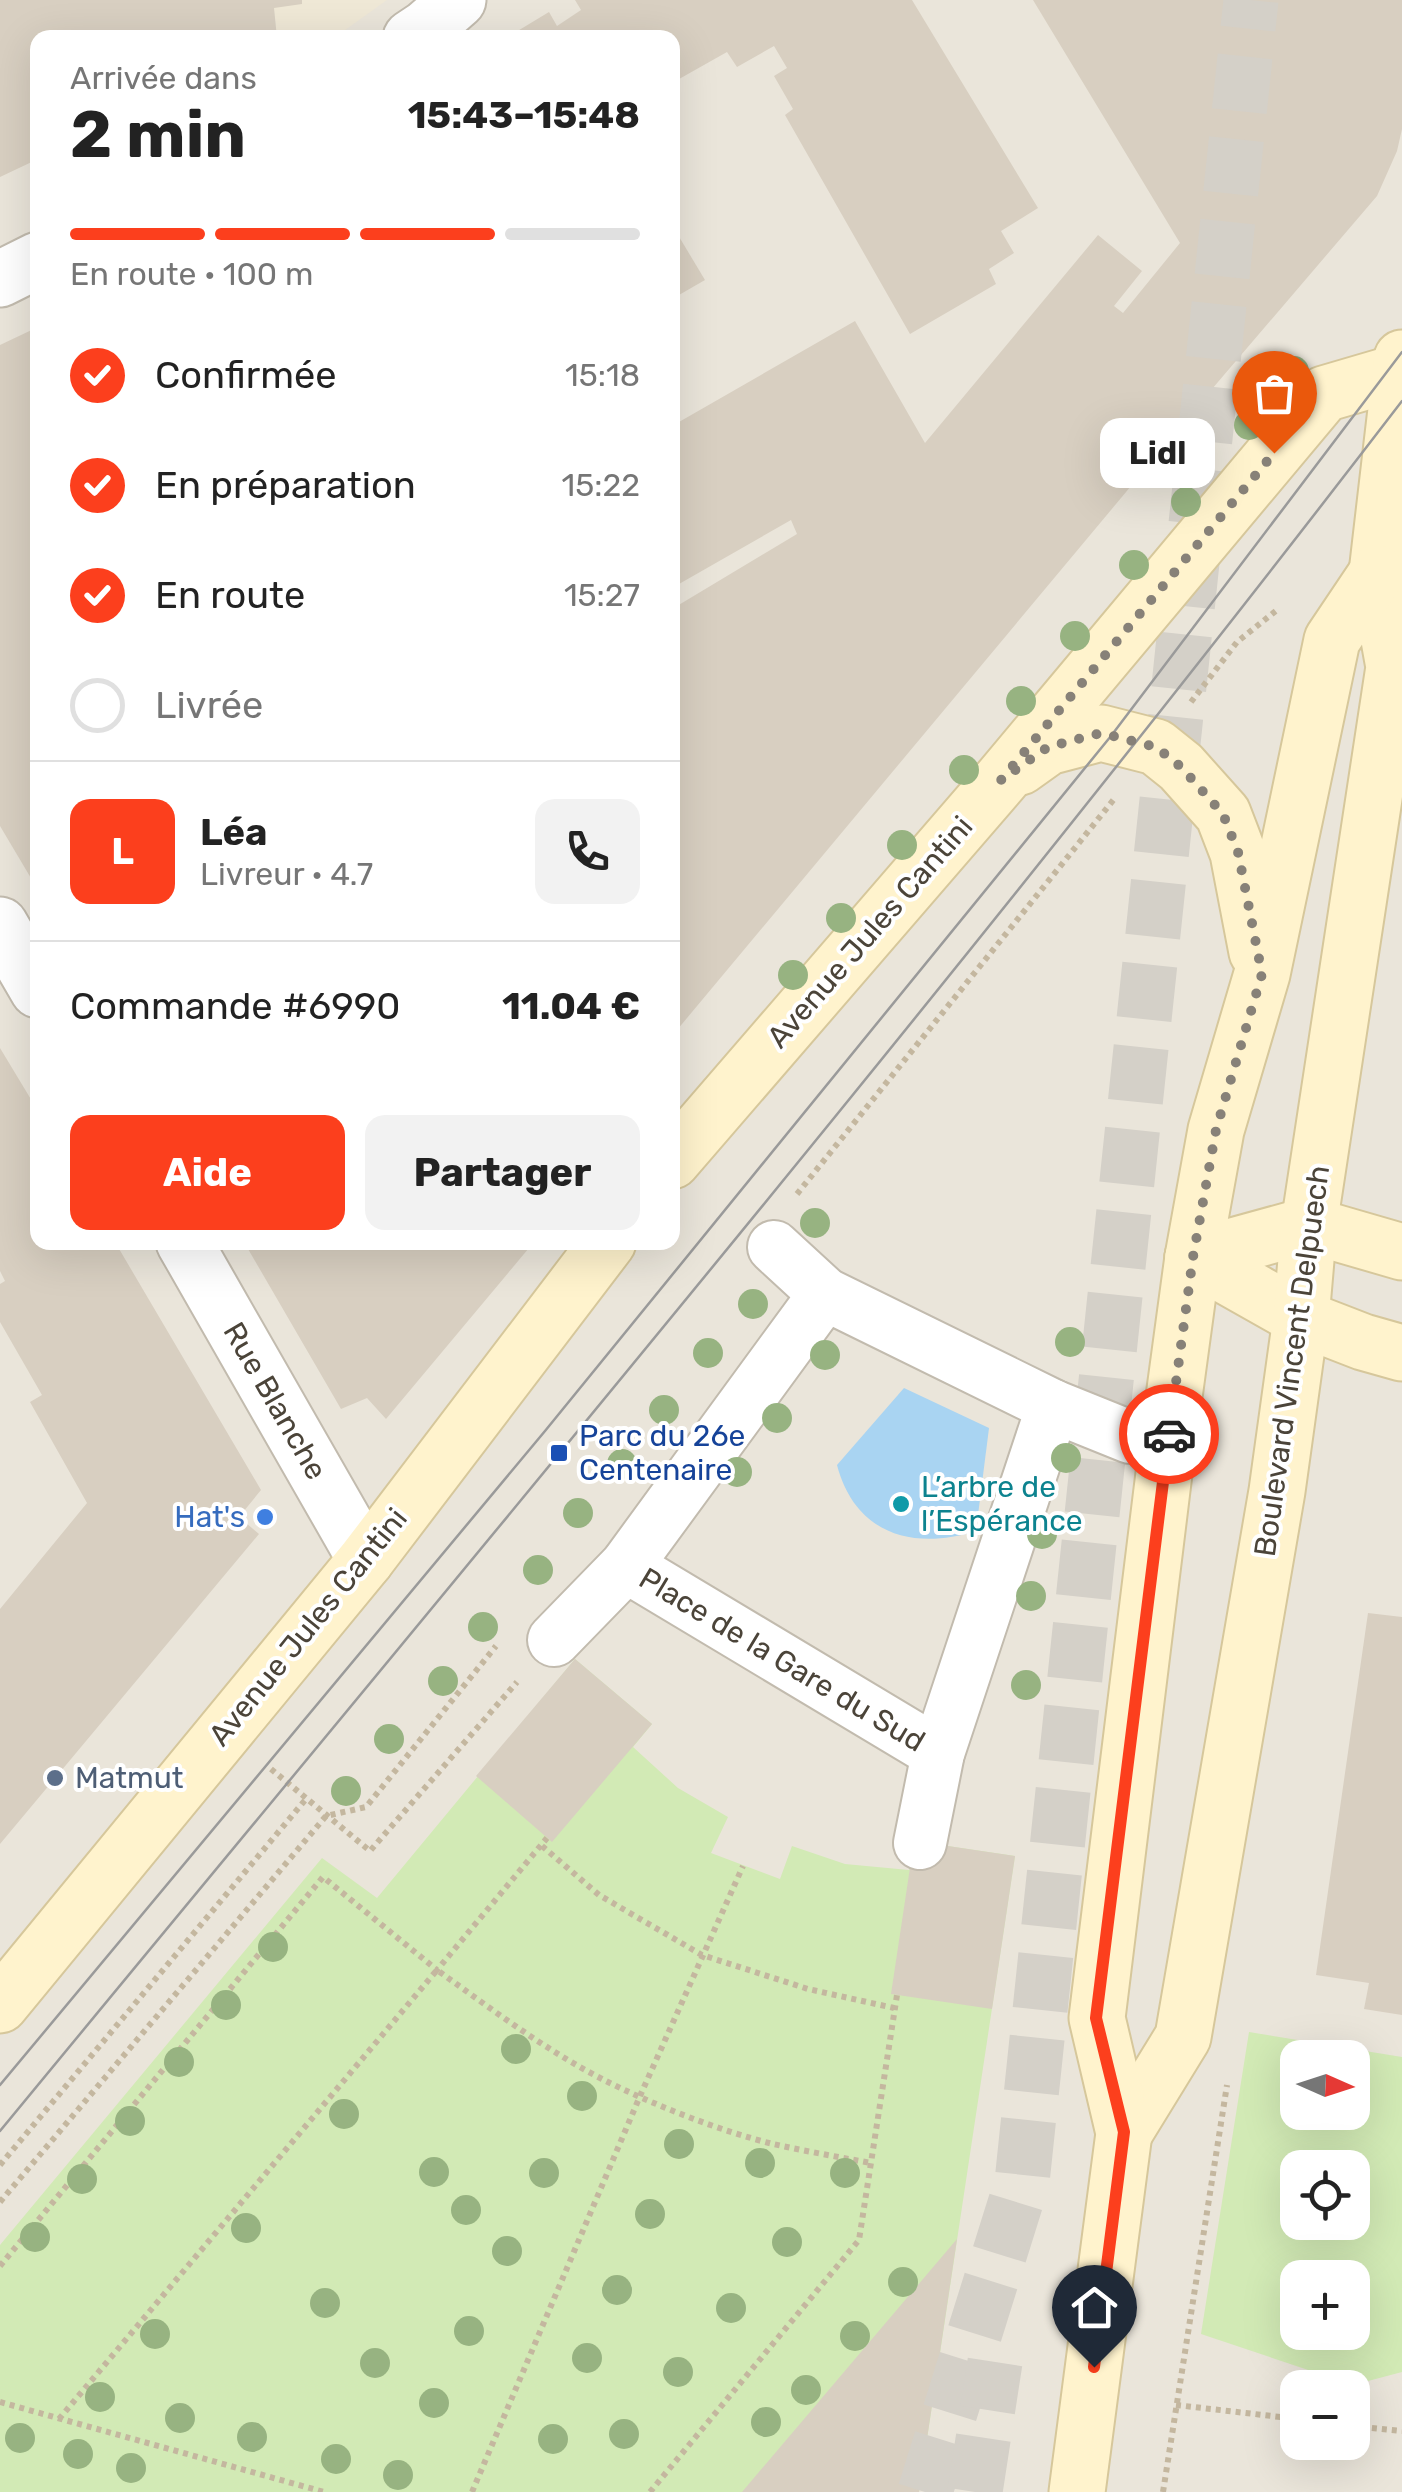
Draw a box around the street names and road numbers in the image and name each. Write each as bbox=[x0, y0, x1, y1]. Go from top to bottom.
street label: Avenue Jules Cantini bbox=[760, 809, 980, 1055]
street label: Boulevard Vincent Delpuech bbox=[1247, 1163, 1337, 1559]
street label: Rue Blanche bbox=[216, 1316, 334, 1486]
street label: Avenue Jules Cantini bbox=[201, 1501, 415, 1753]
street label: Place de la Gare du Sud bbox=[633, 1560, 931, 1760]

